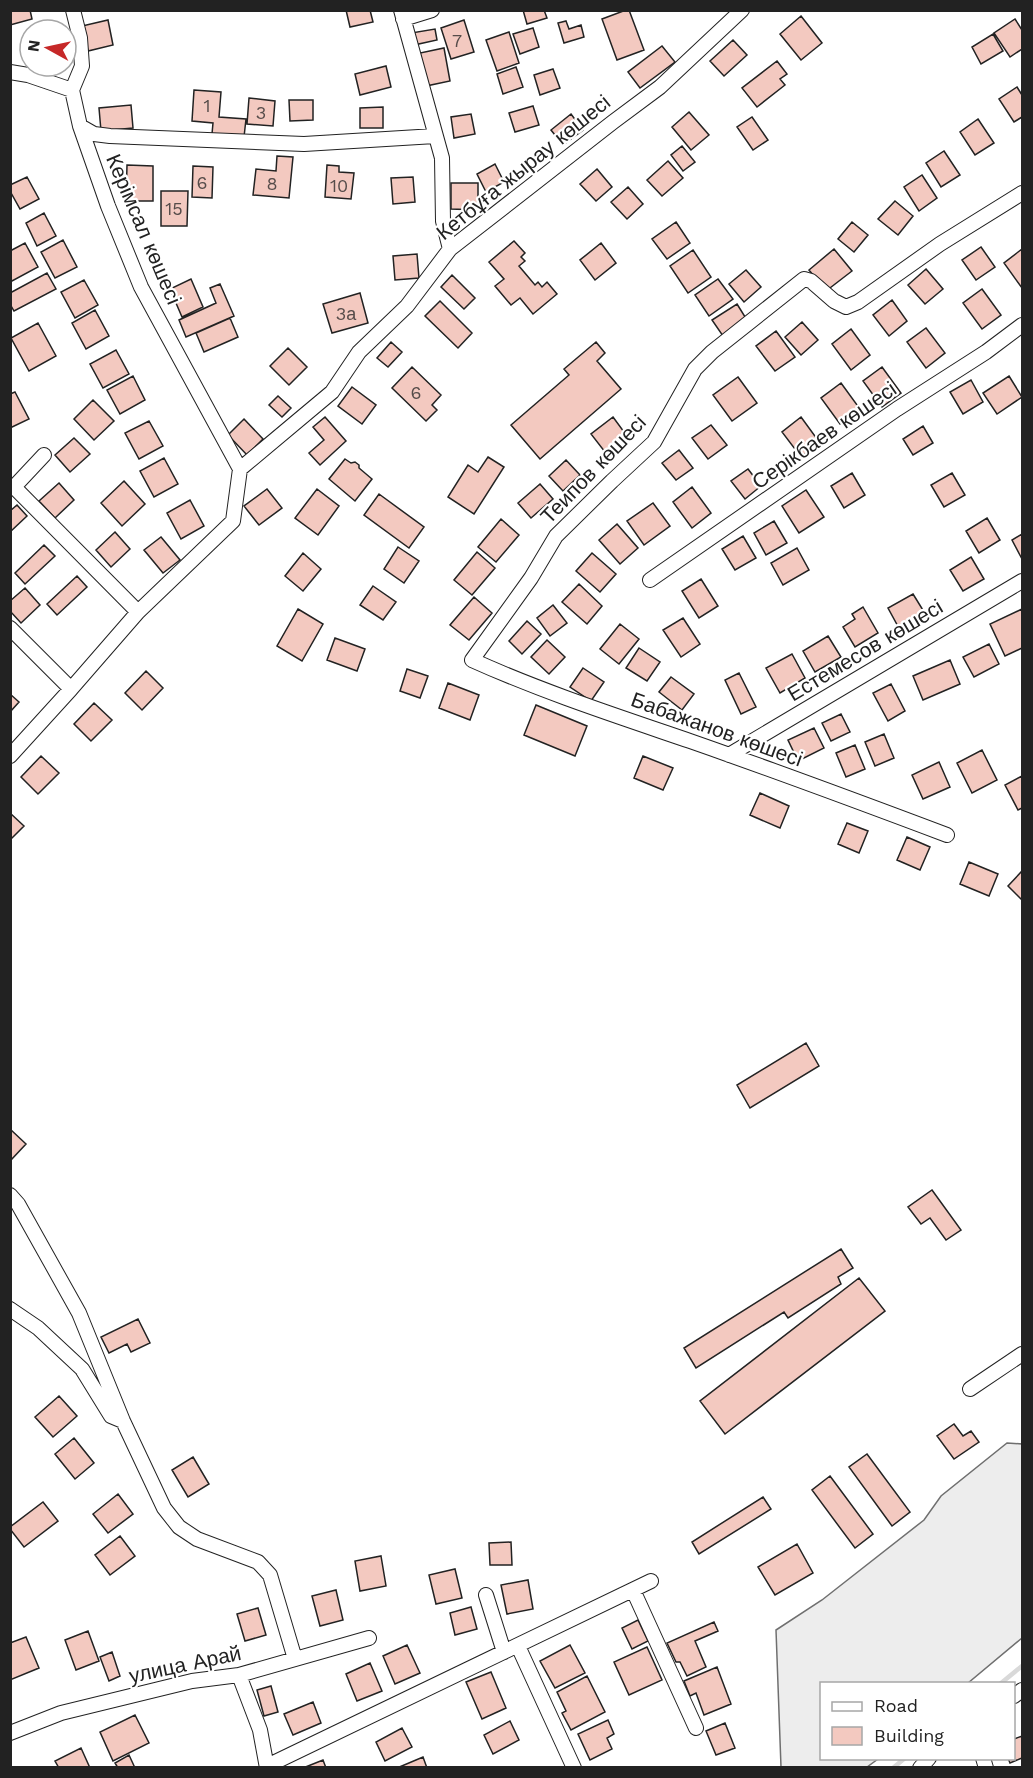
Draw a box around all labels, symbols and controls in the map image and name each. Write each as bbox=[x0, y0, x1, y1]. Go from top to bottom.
north arrow bbox=[18, 18, 78, 78]
house number: 7 bbox=[452, 30, 462, 51]
text: N bbox=[23, 39, 44, 53]
street label: Кетбұға жырау көшесі bbox=[431, 89, 615, 245]
house number: 1 bbox=[203, 95, 211, 116]
house number: 3 bbox=[256, 102, 266, 123]
street label: Керімсал көшесі bbox=[101, 150, 187, 308]
house number: 6 bbox=[197, 172, 207, 193]
house number: 8 bbox=[266, 173, 278, 194]
house number: 10 bbox=[330, 175, 348, 196]
house number: 15 bbox=[165, 198, 183, 219]
house number: 3а bbox=[336, 303, 357, 324]
street label: Серікбаев көшесі bbox=[747, 376, 901, 494]
house number: 6 bbox=[411, 382, 421, 403]
street label: Теипов көшесі bbox=[535, 410, 651, 528]
street label: Естемесов көшесі bbox=[783, 594, 947, 706]
street label: Бабажанов көшесі bbox=[628, 686, 806, 772]
street label: улица Арай bbox=[127, 1640, 243, 1688]
legend bbox=[820, 1682, 1015, 1760]
text: Road bbox=[874, 1695, 918, 1716]
text: Building bbox=[874, 1725, 944, 1746]

